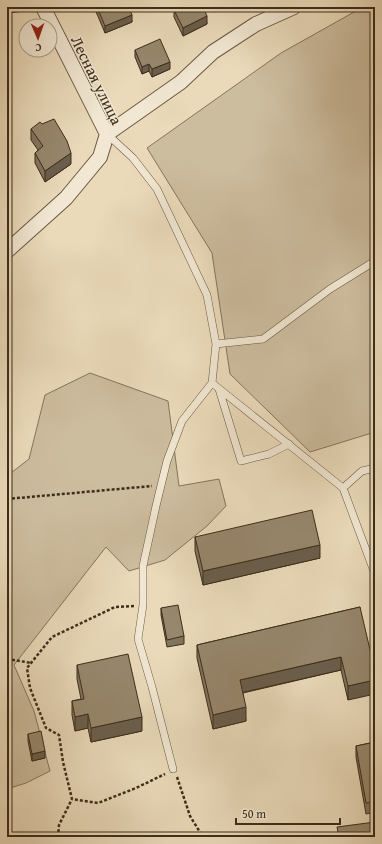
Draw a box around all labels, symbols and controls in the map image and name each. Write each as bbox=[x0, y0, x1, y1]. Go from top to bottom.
north arrow bbox=[18, 18, 58, 58]
street label: Лесная улица bbox=[65, 31, 129, 129]
text: С bbox=[35, 40, 42, 56]
scale bar bbox=[236, 800, 340, 826]
text: 50 m bbox=[242, 805, 266, 822]

